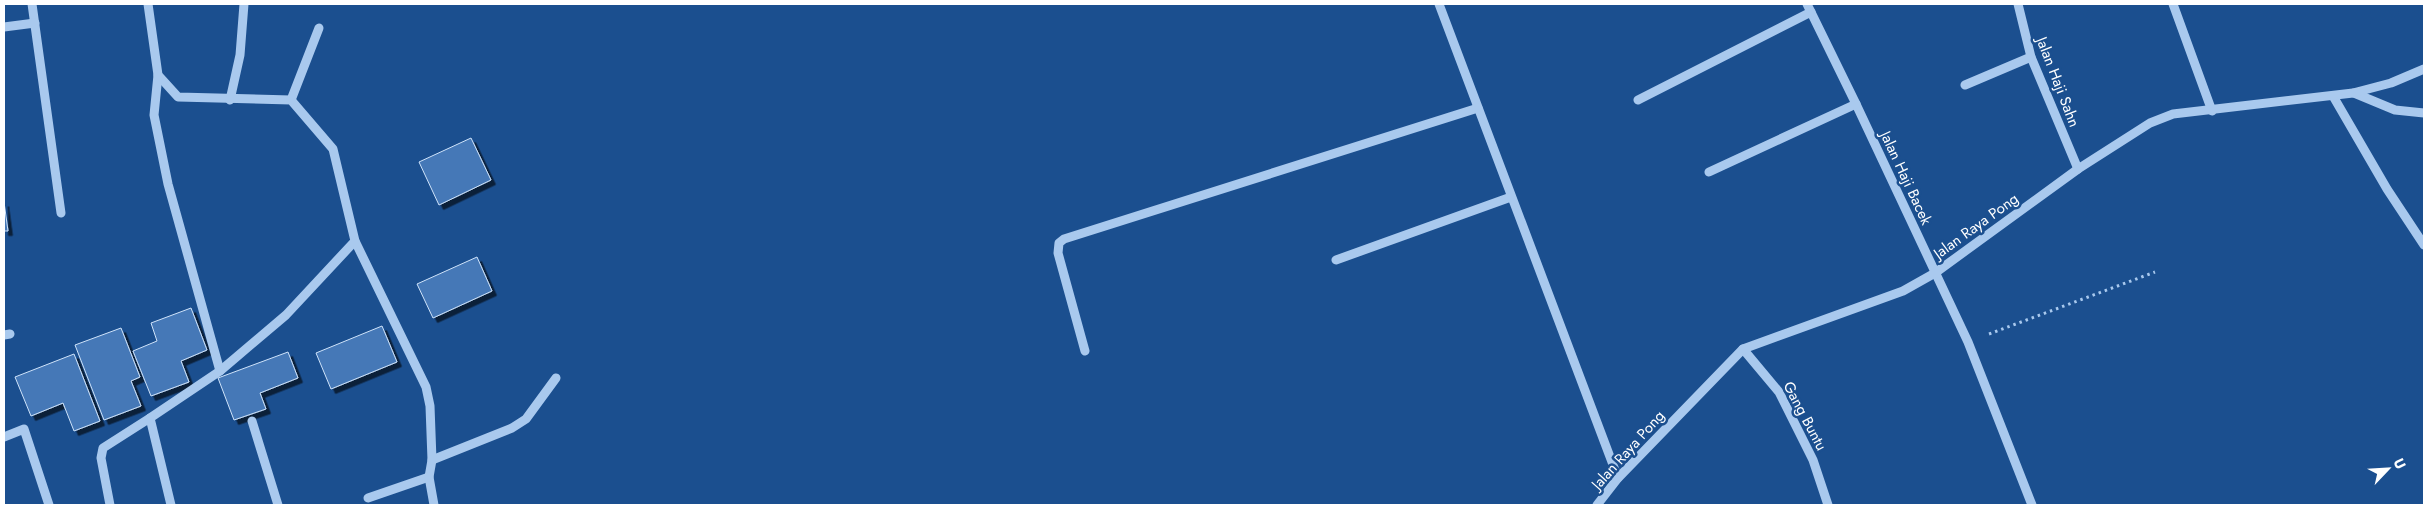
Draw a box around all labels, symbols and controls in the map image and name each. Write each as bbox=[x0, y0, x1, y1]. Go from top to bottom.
street label: Jalan Haji Sahn bbox=[2030, 32, 2085, 130]
street label: Jalan Haji Bacek bbox=[1874, 126, 1937, 229]
street label: Jalan Raya Pong bbox=[1927, 188, 2023, 265]
street label: Gang Buntu bbox=[1778, 378, 1832, 454]
street label: Jalan Raya Pong bbox=[1585, 405, 1670, 496]
north arrow bbox=[2363, 444, 2413, 494]
text: U bbox=[2389, 455, 2411, 472]

